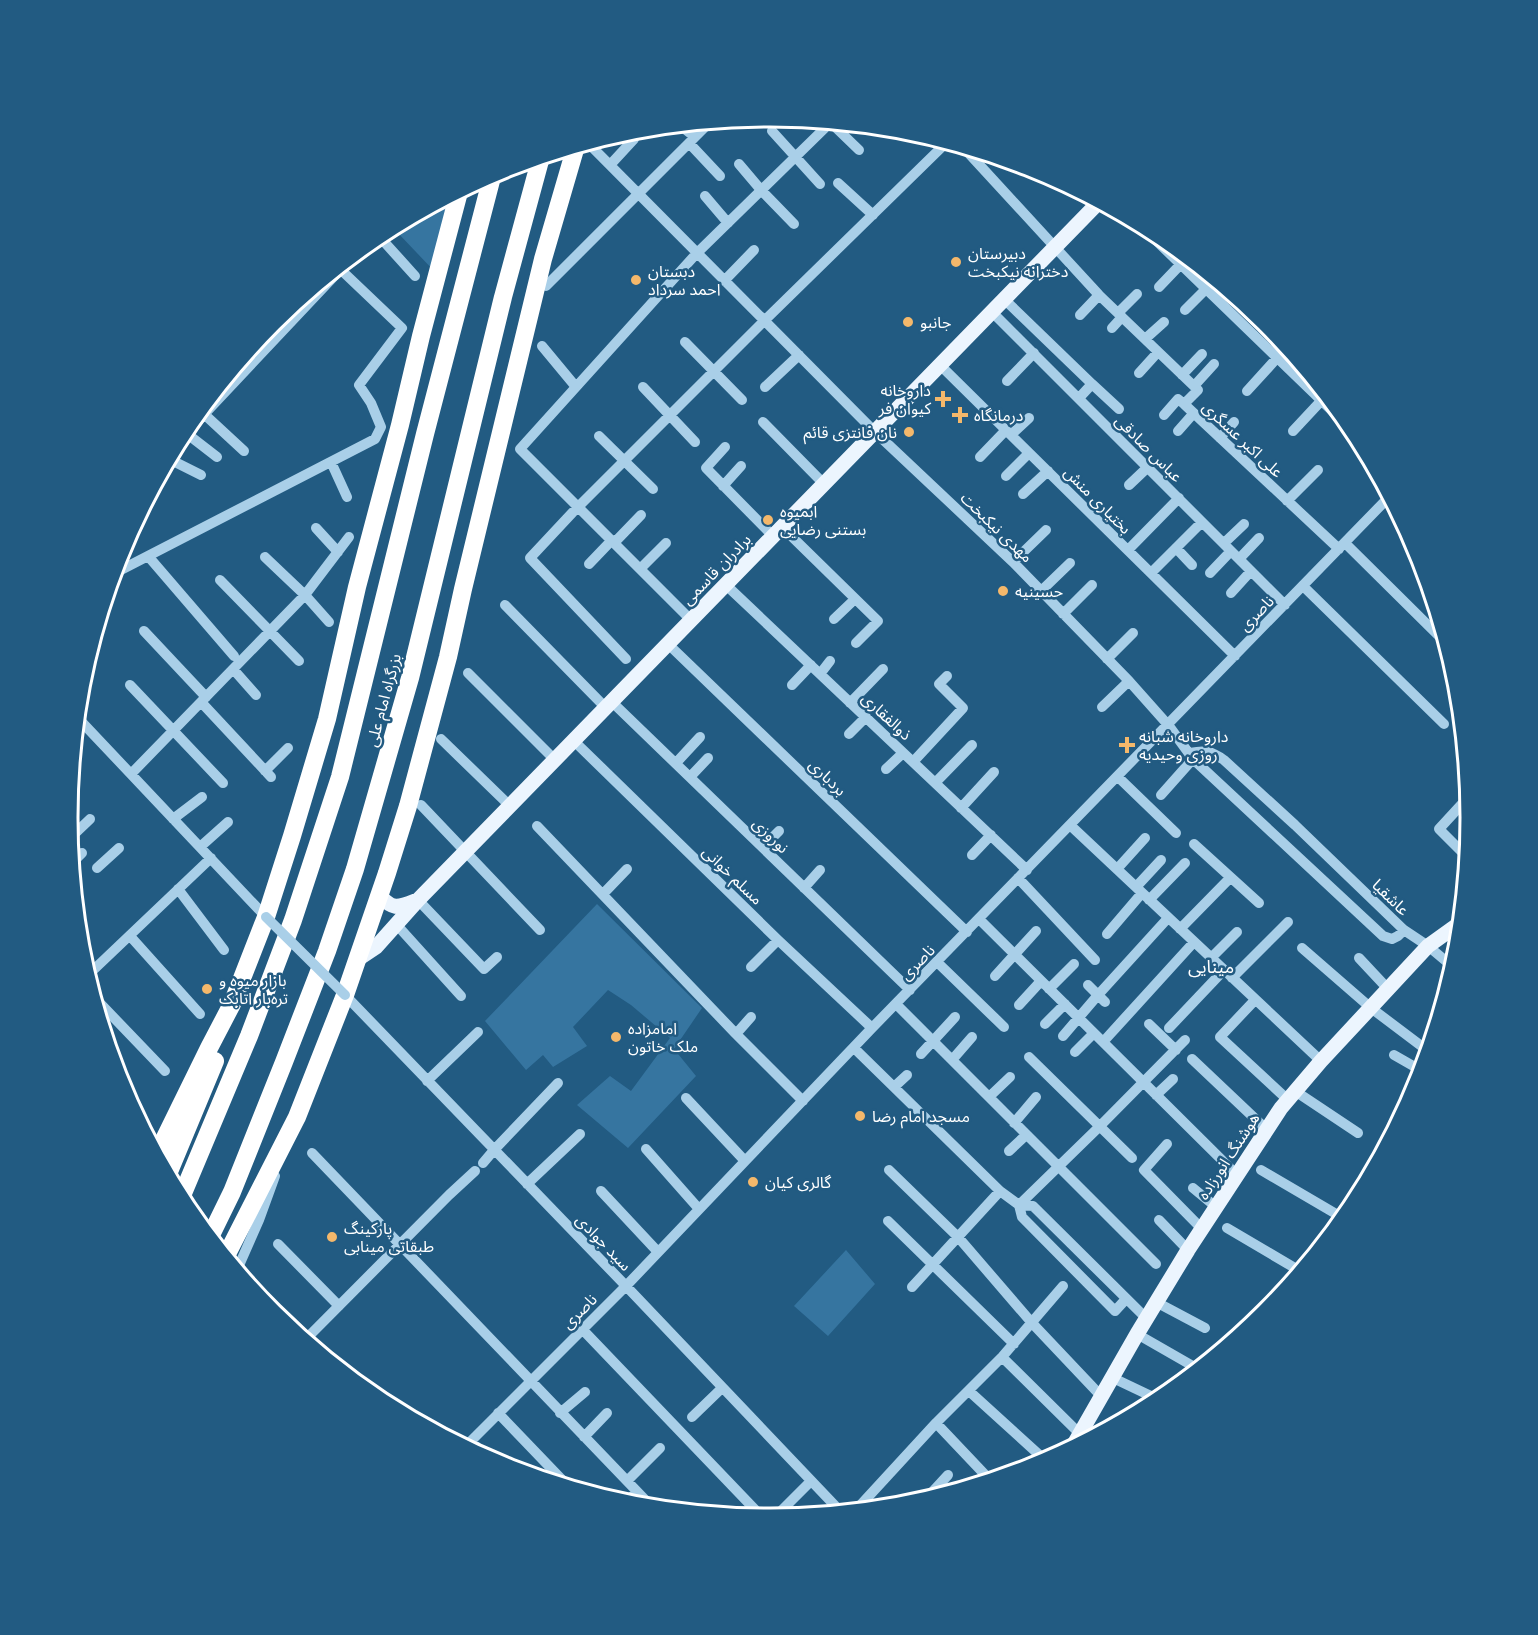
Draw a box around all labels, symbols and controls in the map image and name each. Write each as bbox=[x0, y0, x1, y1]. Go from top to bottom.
place label: دبیرستان دخترانه نیکبخت bbox=[968, 243, 1068, 281]
marker: دبیرستان دخترانه نیکبخت bbox=[949, 255, 963, 269]
place label: دبستان احمد سرداد bbox=[648, 261, 720, 299]
marker: دبستان احمد سرداد bbox=[629, 273, 643, 287]
place label: جانبو bbox=[920, 312, 951, 332]
marker: جانبو bbox=[901, 315, 915, 329]
place label: داروخانه کیوان فر bbox=[878, 380, 931, 418]
marker: داروخانه کیوان فر bbox=[936, 392, 950, 406]
street label: علی اکبر عسگری bbox=[1198, 397, 1288, 481]
place label: درمانگاه bbox=[974, 405, 1024, 425]
marker: درمانگاه bbox=[951, 406, 969, 424]
street label: عباس صادقی bbox=[1111, 410, 1187, 486]
place label: نان فانتزی قائم bbox=[803, 422, 897, 445]
marker: نان فانتزی قائم bbox=[902, 425, 916, 439]
street label: بختیاری منش bbox=[1060, 462, 1136, 538]
street label: مهدی نیکبخت bbox=[957, 488, 1037, 566]
place label: ابمیوه بستنی رضایی bbox=[780, 501, 866, 539]
marker: ابمیوه بستنی رضایی bbox=[761, 513, 775, 527]
street label: برادران قاسمی bbox=[677, 529, 755, 609]
place label: حسینیه bbox=[1015, 581, 1063, 601]
marker: حسینیه bbox=[996, 584, 1010, 598]
street label: ناصری bbox=[1234, 591, 1278, 635]
street label: بزرگراه امام علی bbox=[361, 651, 408, 750]
street label: ذوالفقاری bbox=[858, 688, 916, 744]
place label: داروخانه شبانه روزی وحیدیه bbox=[1139, 726, 1228, 764]
marker: داروخانه شبانه روزی وحیدیه bbox=[1120, 738, 1134, 752]
street label: بردباری bbox=[805, 754, 851, 800]
street label: نوروزی bbox=[749, 813, 793, 857]
street label: مسلم خوانی bbox=[696, 841, 768, 911]
street label: عاشقیا bbox=[1368, 875, 1414, 919]
street label: ناصری bbox=[895, 940, 939, 984]
district label: مینایی bbox=[1188, 955, 1234, 978]
place label: بازار میوه و تره‌بار اتابک bbox=[219, 970, 288, 1008]
marker: بازار میوه و تره‌بار اتابک bbox=[200, 982, 214, 996]
place label: امامزاده ملک خاتون bbox=[628, 1018, 698, 1056]
marker: امامزاده ملک خاتون bbox=[609, 1030, 623, 1044]
place label: مسجد امام رضا bbox=[872, 1106, 970, 1129]
marker: مسجد امام رضا bbox=[853, 1109, 867, 1123]
street label: هوشنگ انورزاده bbox=[1193, 1109, 1263, 1203]
place label: گالری کیان bbox=[765, 1172, 831, 1192]
marker: گالری کیان bbox=[746, 1175, 760, 1189]
street label: سید جوادی bbox=[572, 1209, 636, 1275]
place label: پارکینگ طبقاتی مینابی bbox=[344, 1218, 434, 1256]
marker: پارکینگ طبقاتی مینابی bbox=[325, 1230, 339, 1244]
street label: ناصری bbox=[557, 1289, 601, 1333]

